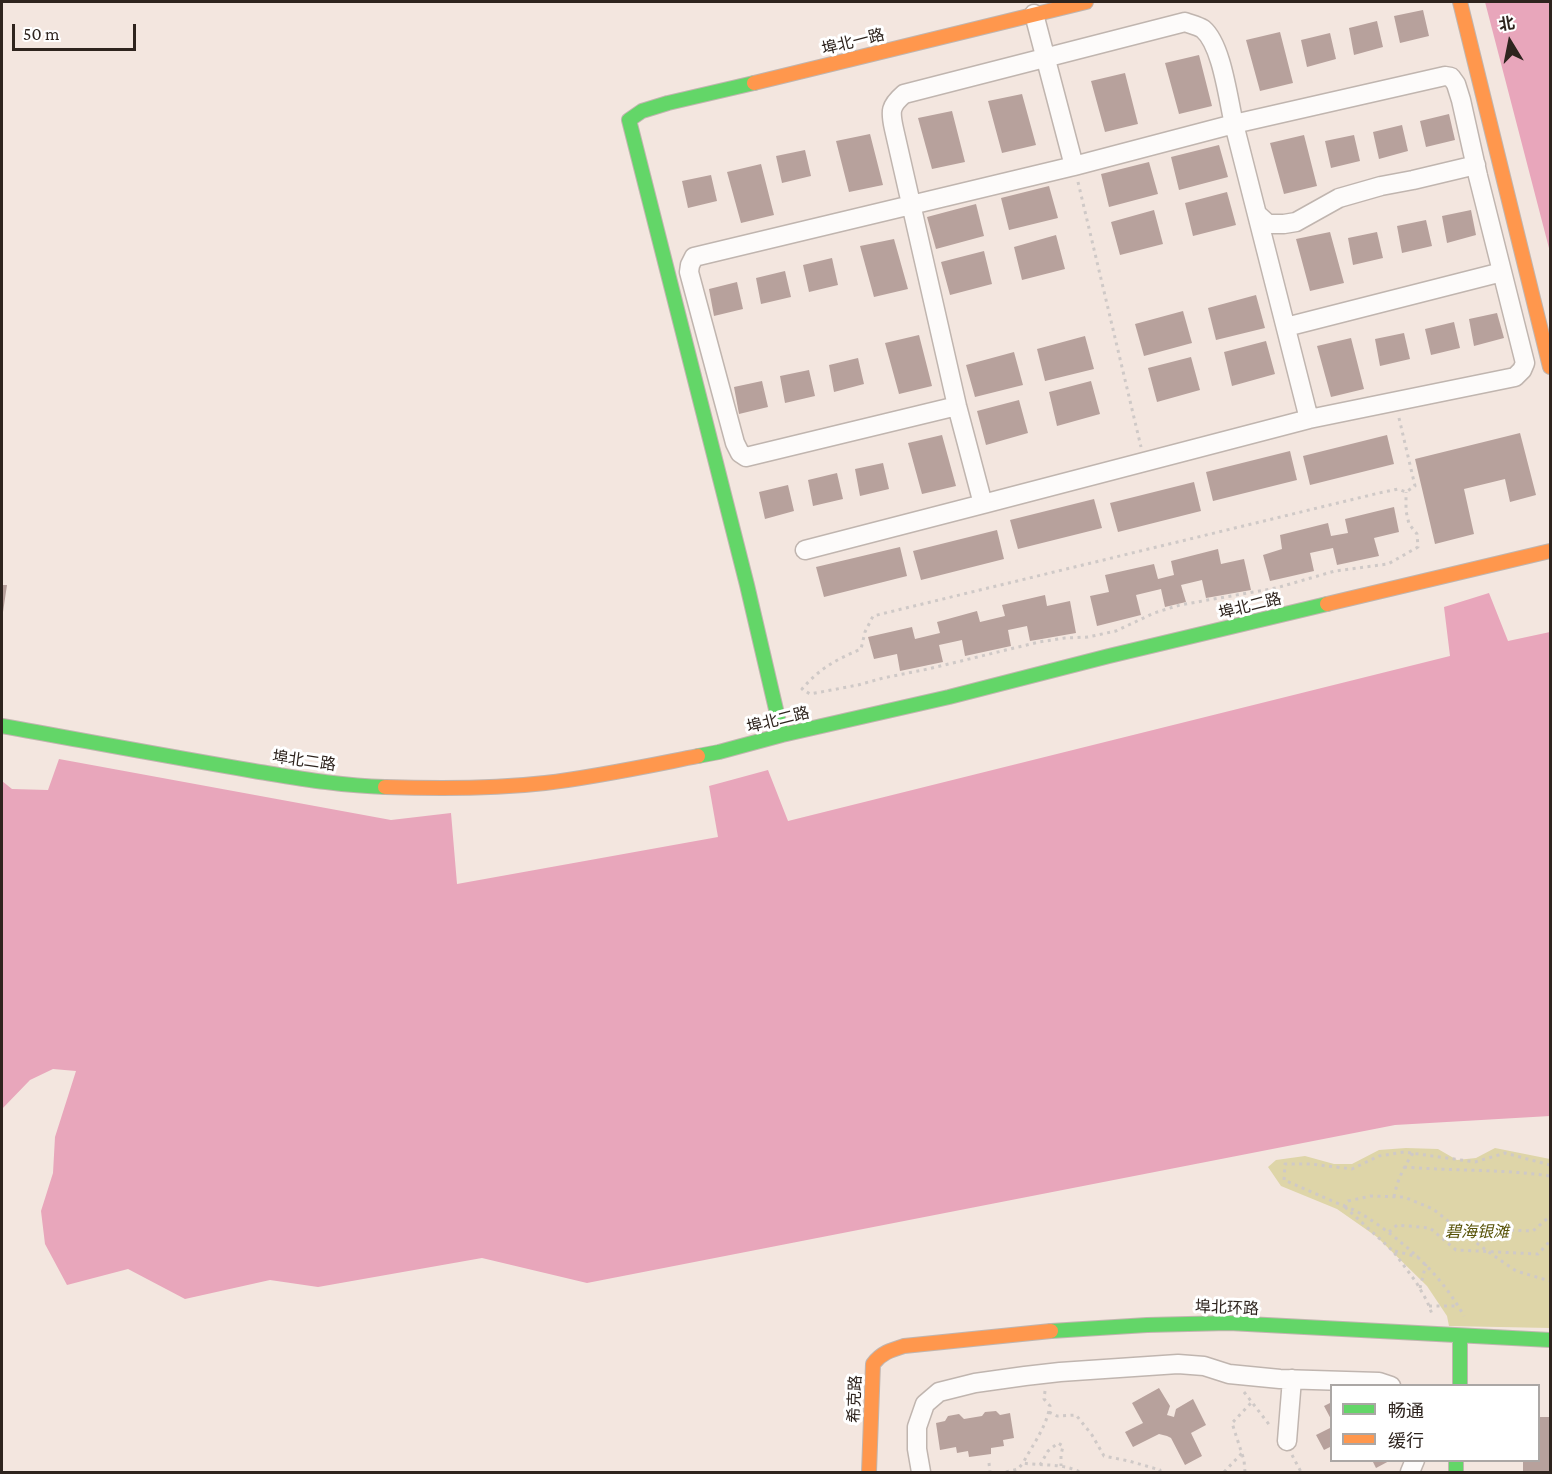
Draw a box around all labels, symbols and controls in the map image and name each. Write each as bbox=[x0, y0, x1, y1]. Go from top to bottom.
scale bar bbox=[15, 12, 140, 50]
north arrow bbox=[1480, 12, 1540, 72]
text: 北 bbox=[1497, 14, 1516, 34]
text: 50 m bbox=[23, 24, 60, 44]
street label: 埠北一路 bbox=[820, 25, 886, 59]
street label: 埠北二路 bbox=[1217, 589, 1283, 623]
street label: 埠北二路 bbox=[745, 703, 811, 737]
street label: 埠北二路 bbox=[271, 747, 337, 775]
park label: 碧海银滩 bbox=[1445, 1222, 1509, 1242]
street label: 埠北环路 bbox=[1195, 1297, 1259, 1319]
street label: 希克路 bbox=[845, 1375, 865, 1423]
legend bbox=[1330, 1384, 1540, 1462]
text: 畅通 bbox=[1388, 1401, 1424, 1421]
text: 缓行 bbox=[1388, 1431, 1424, 1451]

